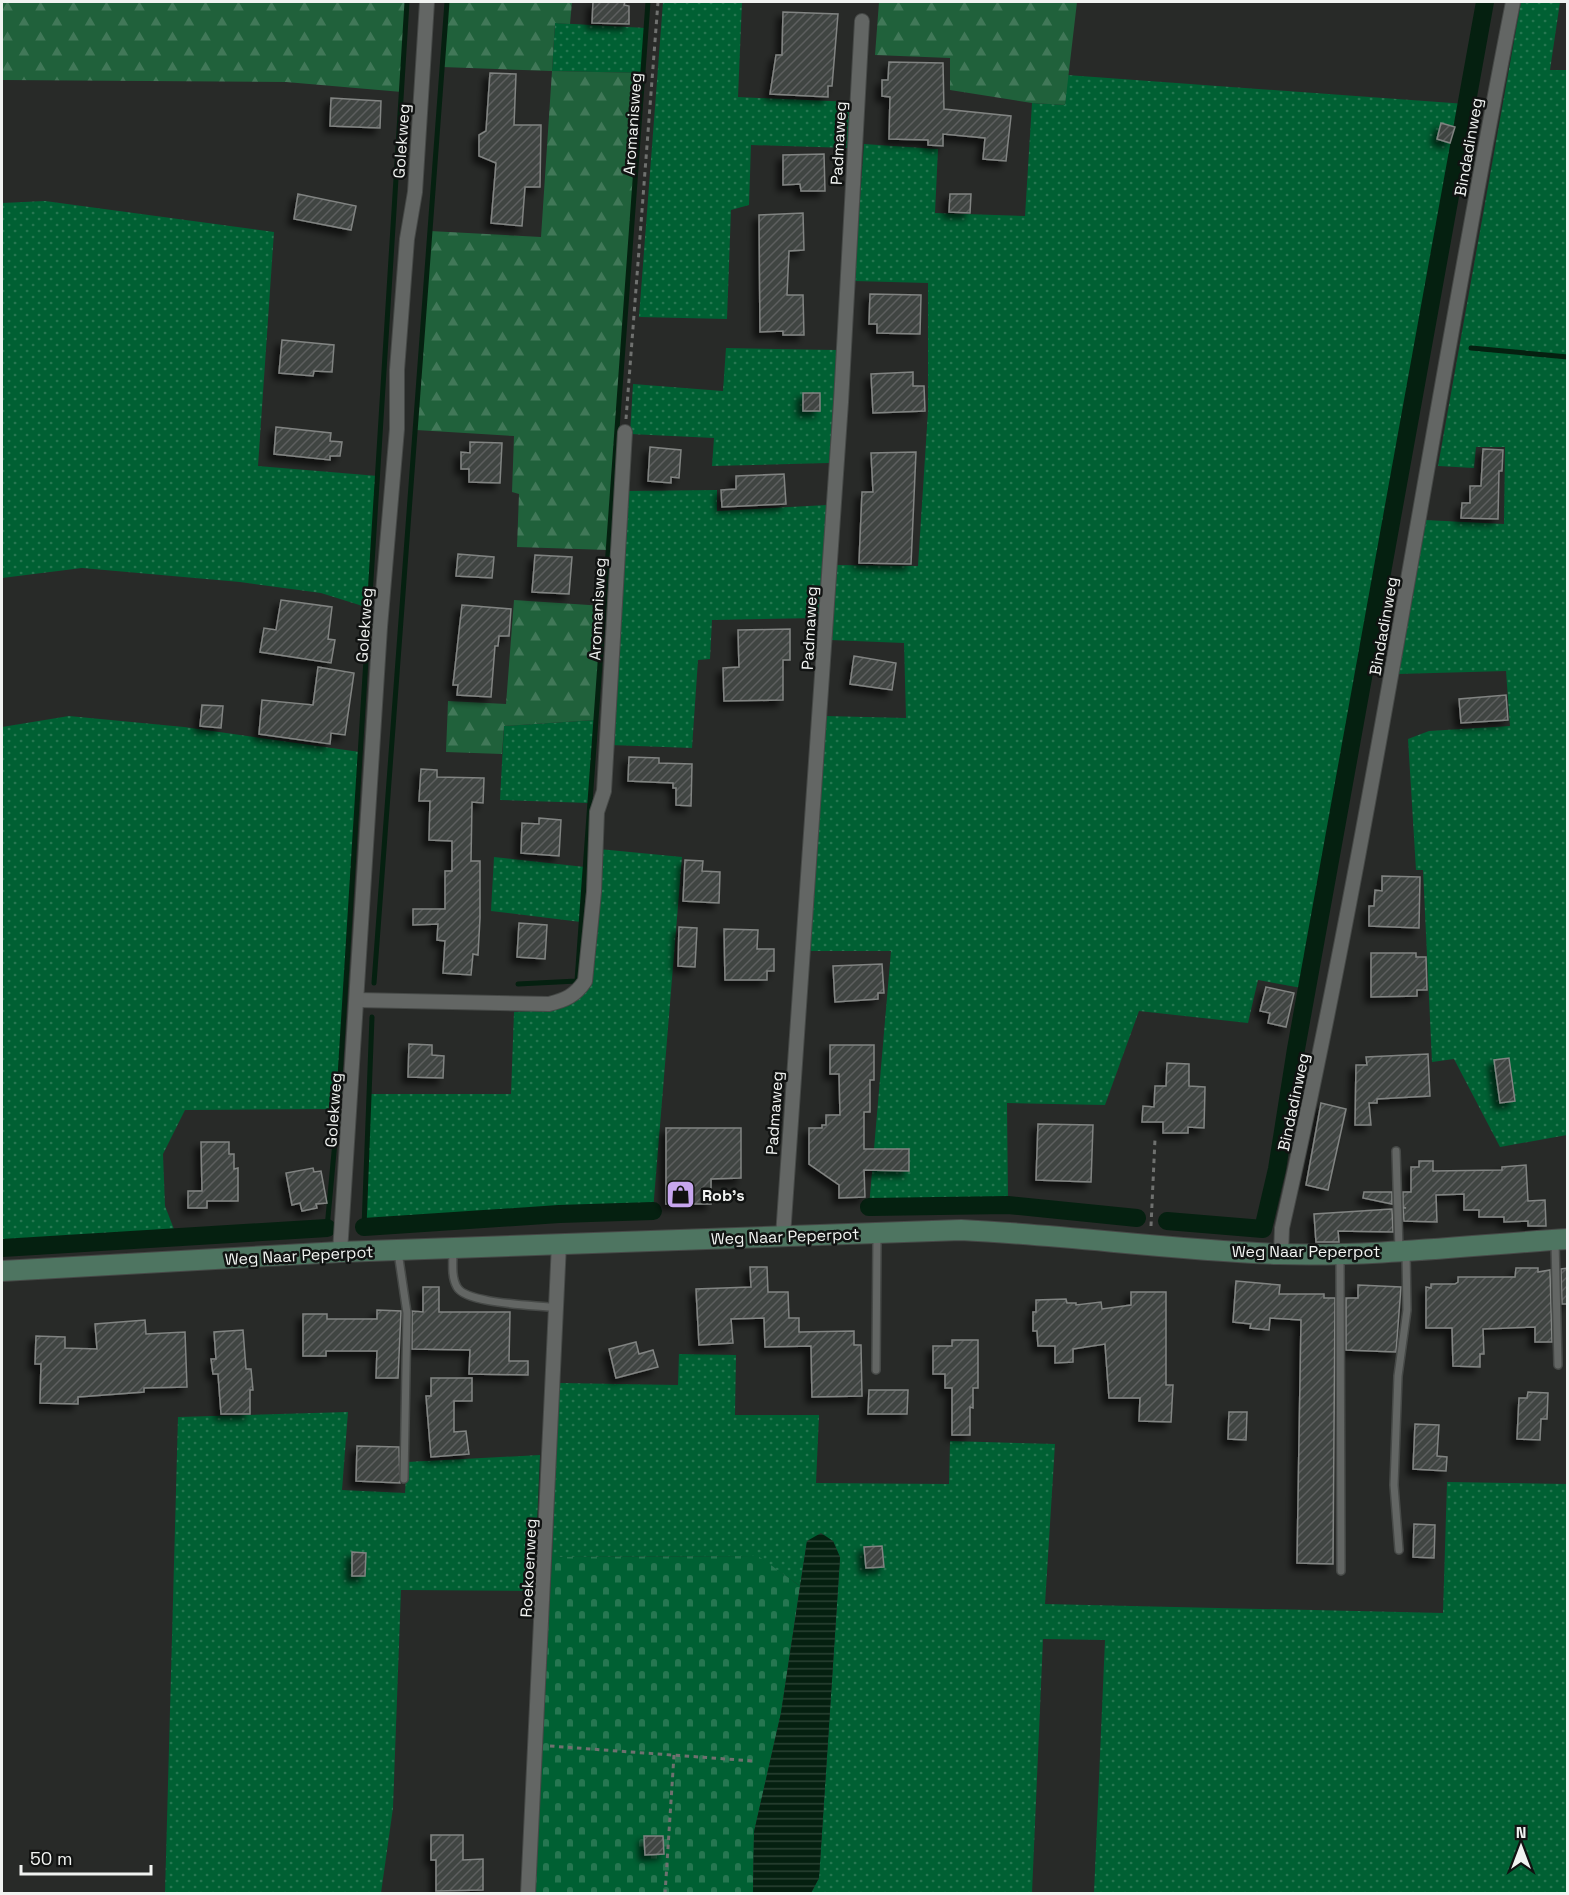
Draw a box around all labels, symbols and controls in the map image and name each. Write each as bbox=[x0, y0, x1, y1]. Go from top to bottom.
street label: Aromanisweg bbox=[618, 72, 647, 176]
street label: Bindadinweg bbox=[1449, 96, 1488, 198]
street label: Padmaweg bbox=[826, 101, 851, 185]
street label: Golekweg bbox=[388, 103, 415, 179]
street label: Aromanisweg bbox=[584, 557, 611, 661]
street label: Bindadinweg bbox=[1364, 575, 1403, 677]
street label: Padmaweg bbox=[797, 586, 822, 670]
street label: Golekweg bbox=[351, 587, 378, 663]
street label: Bindadinweg bbox=[1273, 1051, 1314, 1153]
street label: Padmaweg bbox=[761, 1070, 788, 1156]
street label: Golekweg bbox=[320, 1072, 347, 1148]
shop icon: Rob's bbox=[665, 1179, 697, 1211]
place label: Rob's bbox=[702, 1185, 745, 1206]
street label: Weg Naar Peperpot bbox=[710, 1223, 860, 1250]
street label: Weg Naar Peperpot bbox=[224, 1241, 374, 1270]
street label: Weg Naar Peperpot bbox=[1232, 1241, 1380, 1262]
street label: Roekoenweg bbox=[515, 1518, 542, 1618]
north arrow bbox=[1491, 1817, 1551, 1877]
text: N bbox=[1516, 1822, 1526, 1843]
scale bar bbox=[21, 1838, 152, 1876]
text: 50 m bbox=[30, 1847, 72, 1870]

